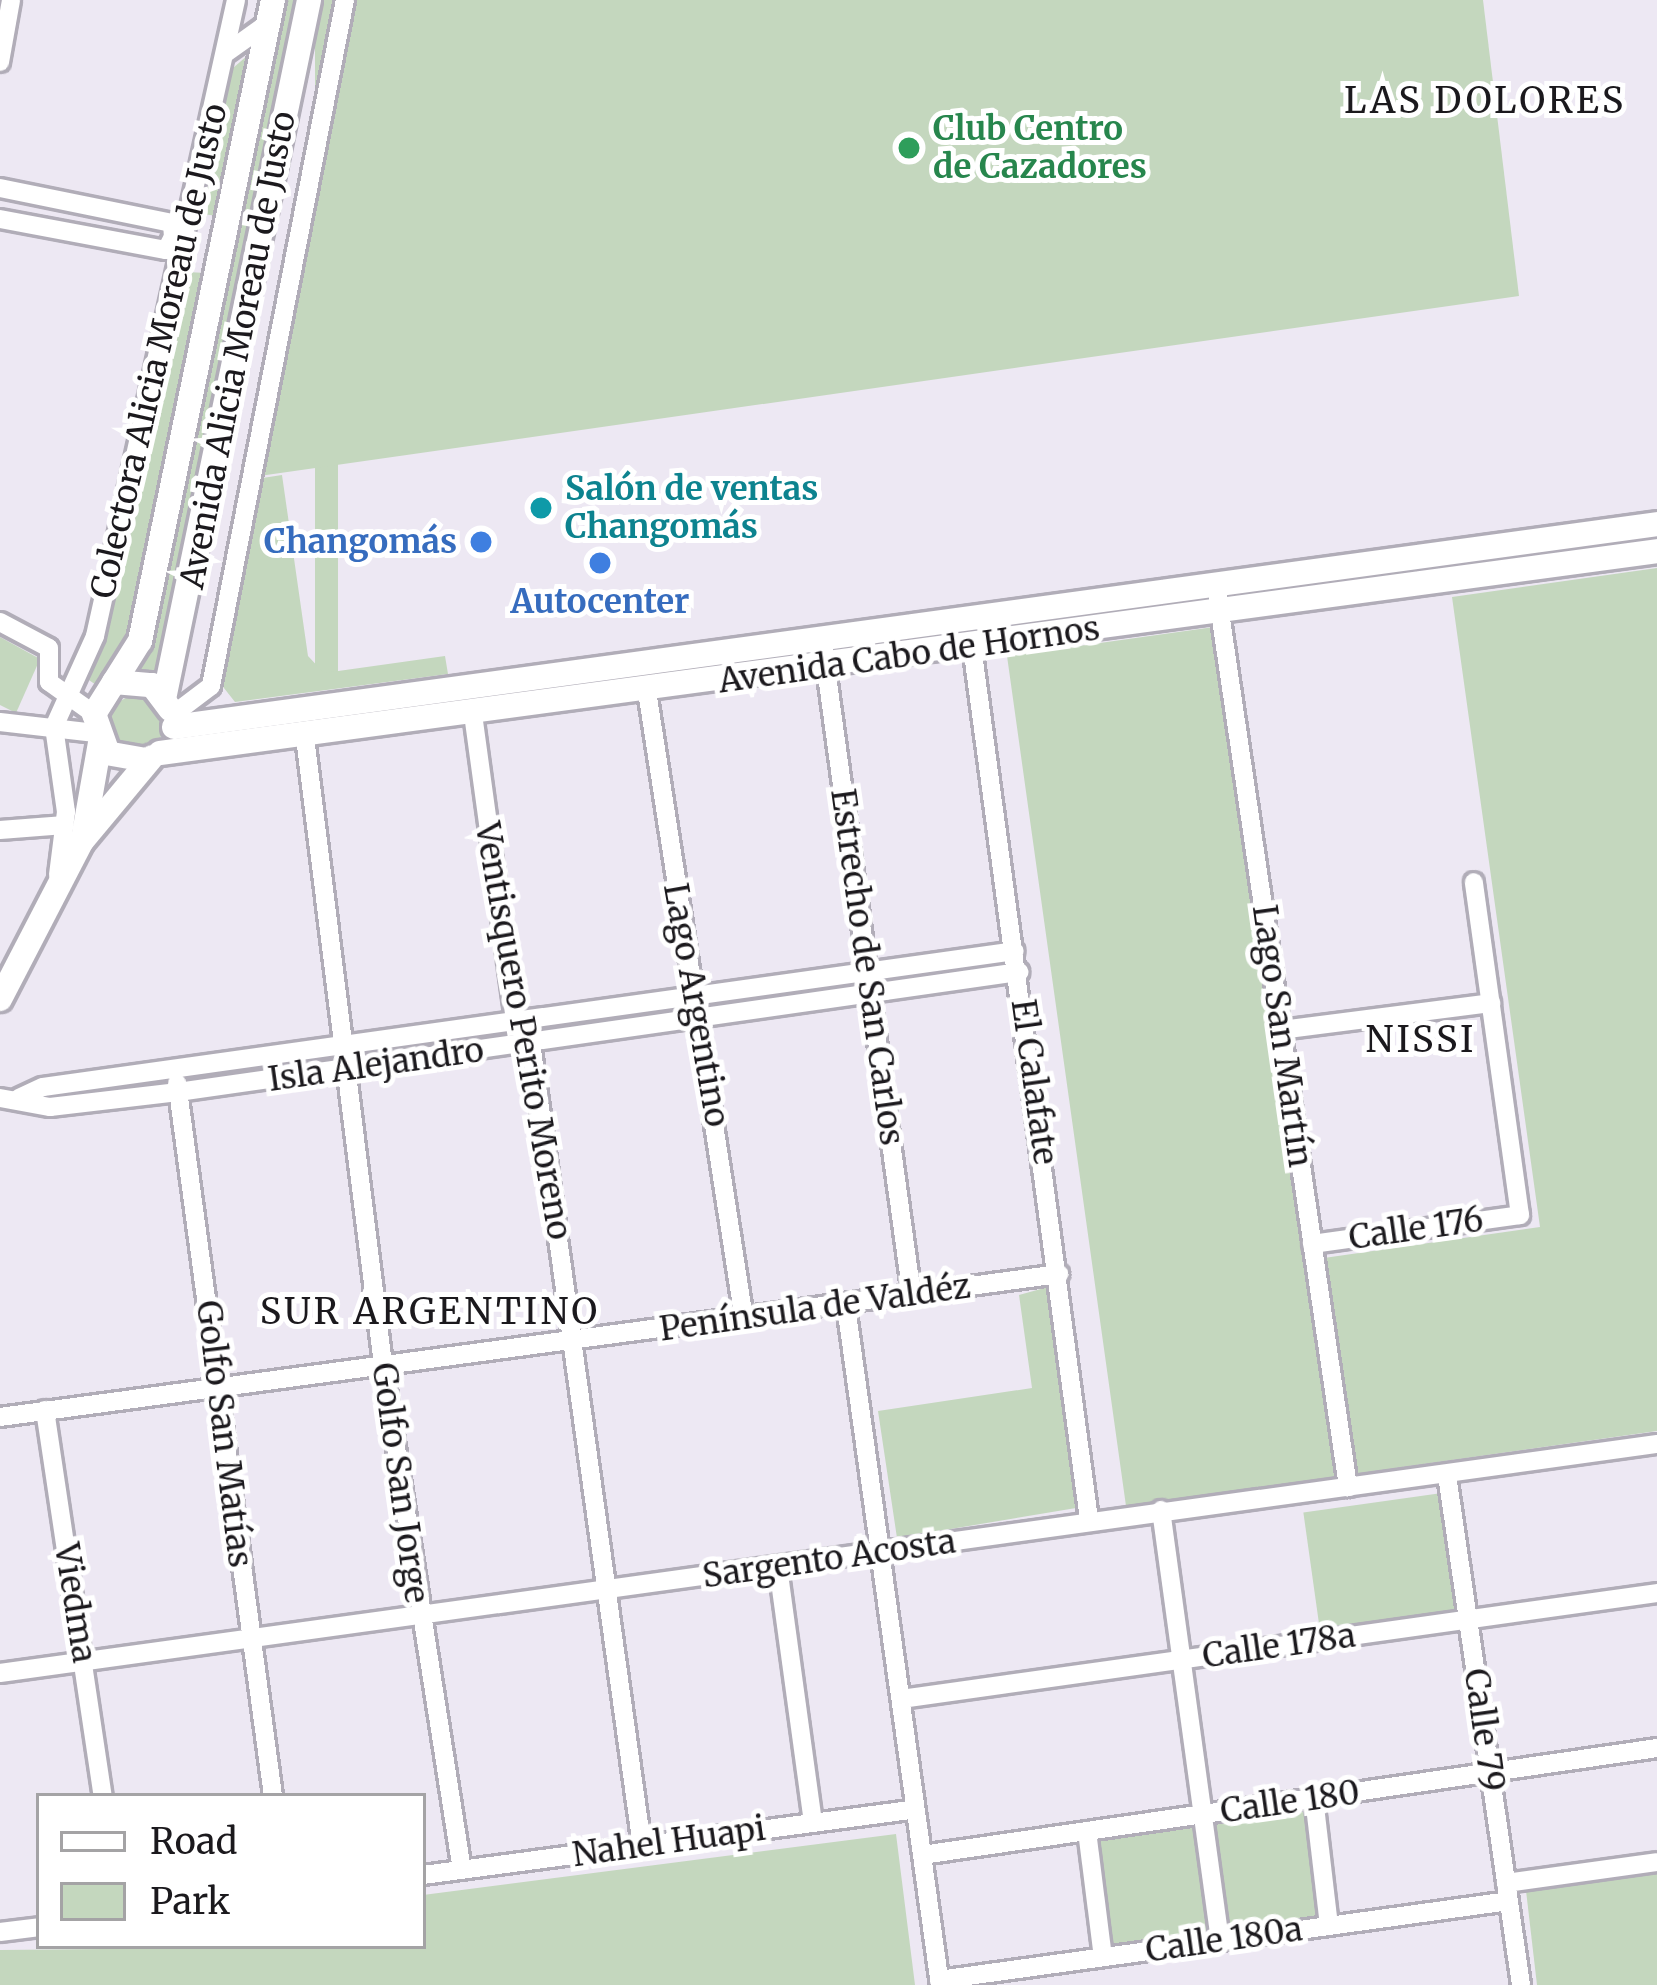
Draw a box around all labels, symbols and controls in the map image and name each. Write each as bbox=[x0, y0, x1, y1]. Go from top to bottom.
district label: LAS DOLORES bbox=[1344, 79, 1626, 123]
street label: Colectora Alicia Moreau de Justo bbox=[83, 100, 235, 602]
street label: Avenida Alicia Moreau de Justo bbox=[172, 108, 304, 592]
place label: Club Centro de Cazadores bbox=[933, 109, 1147, 187]
marker: Club Centro de Cazadores bbox=[896, 135, 922, 161]
place label: Salón de ventas Changomás bbox=[565, 469, 818, 547]
marker: Salón de ventas Changomás bbox=[528, 495, 554, 521]
place label: Changomás bbox=[264, 522, 457, 562]
marker: Changomás bbox=[468, 529, 494, 555]
marker: Autocenter bbox=[587, 550, 613, 576]
place label: Autocenter bbox=[511, 582, 689, 622]
street label: Avenida Cabo de Hornos bbox=[716, 609, 1102, 701]
street label: Estrecho de San Carlos bbox=[822, 786, 912, 1148]
street label: Ventisquero Perito Moreno bbox=[467, 819, 579, 1243]
street label: Lago Argentino bbox=[655, 880, 737, 1130]
street label: Lago San Martín bbox=[1244, 902, 1320, 1170]
street label: El Calafate bbox=[1003, 997, 1065, 1167]
district label: NISSI bbox=[1366, 1018, 1476, 1062]
street label: Isla Alejandro bbox=[266, 1030, 486, 1100]
street label: Calle 176 bbox=[1346, 1200, 1486, 1258]
street label: Península de Valdéz bbox=[657, 1267, 973, 1349]
district label: SUR ARGENTINO bbox=[260, 1290, 600, 1334]
street label: Golfo San Matías bbox=[188, 1298, 260, 1570]
street label: Golfo San Jorge bbox=[364, 1360, 436, 1606]
street label: Sargento Acosta bbox=[700, 1522, 958, 1596]
street label: Viedma bbox=[46, 1540, 104, 1666]
street label: Calle 178a bbox=[1200, 1616, 1358, 1676]
street label: Calle 79 bbox=[1456, 1666, 1512, 1794]
street label: Calle 180 bbox=[1218, 1773, 1362, 1831]
legend bbox=[36, 1793, 426, 1949]
street label: Nahel Huapi bbox=[570, 1809, 768, 1875]
text: Road bbox=[150, 1819, 237, 1864]
text: Park bbox=[150, 1879, 230, 1924]
street label: Calle 180a bbox=[1143, 1909, 1305, 1971]

